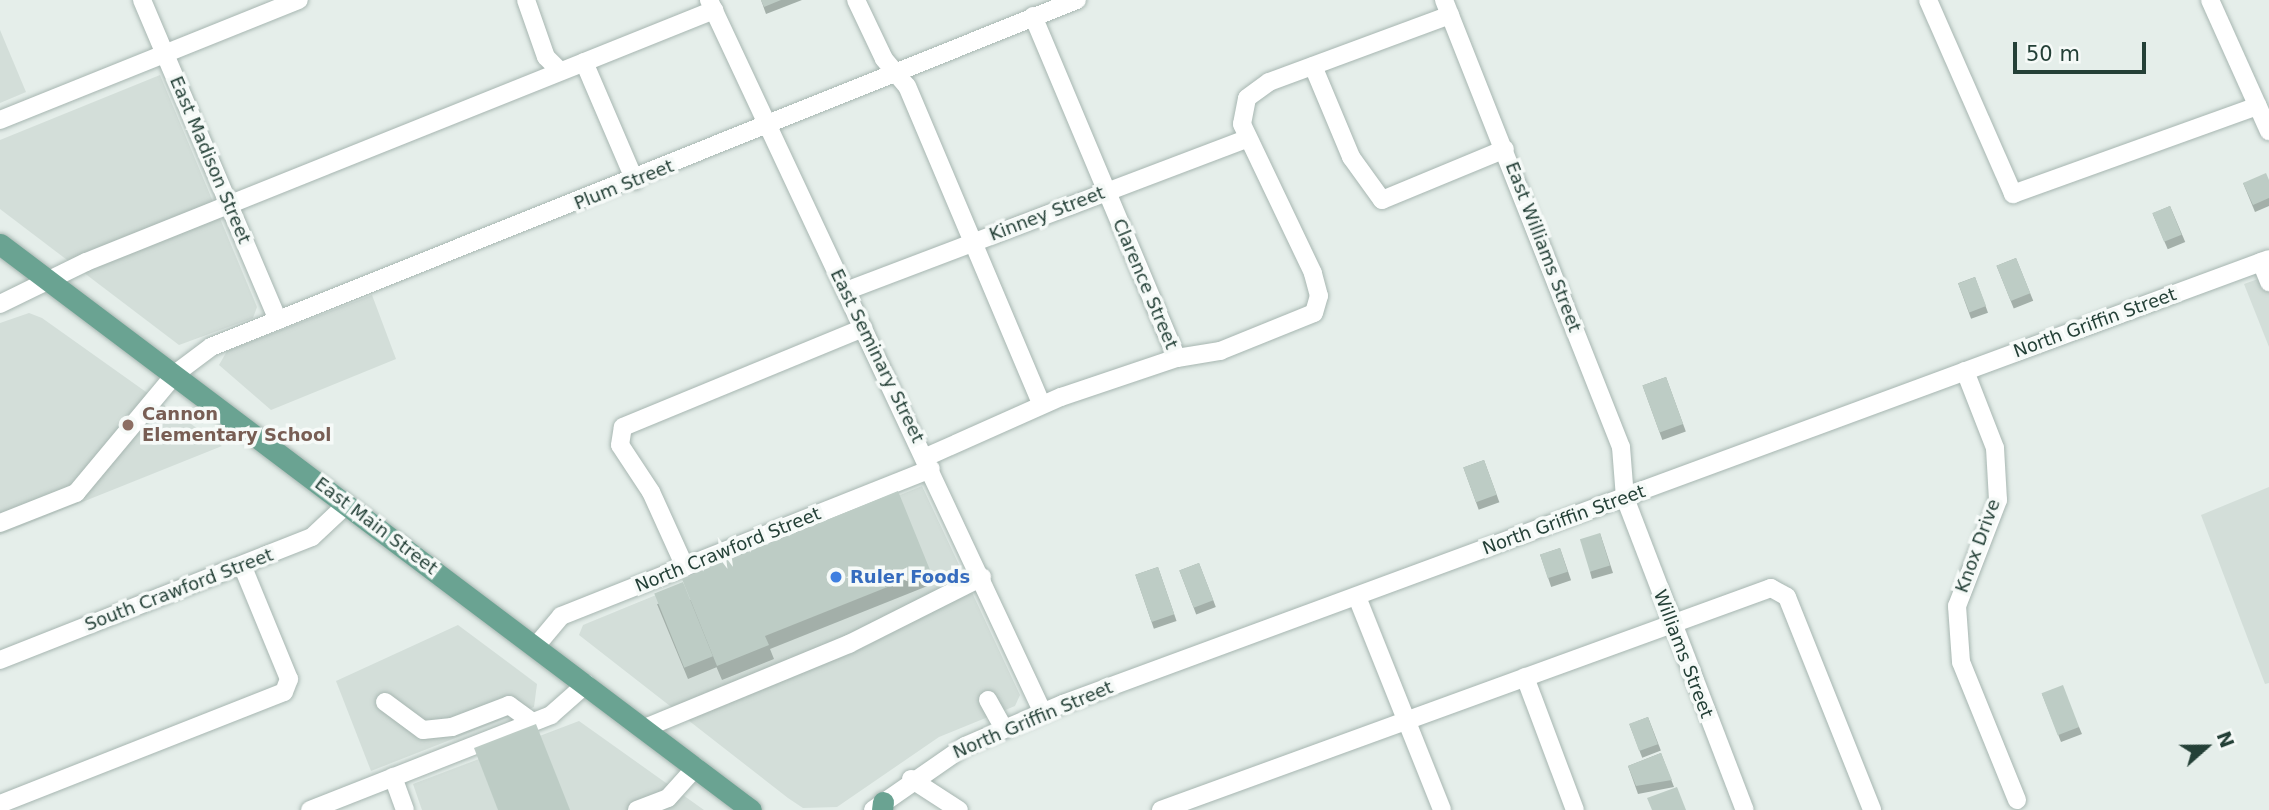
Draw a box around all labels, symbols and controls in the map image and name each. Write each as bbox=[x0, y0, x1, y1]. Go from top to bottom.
scale bar bbox=[2017, 28, 2150, 72]
text: 50 m bbox=[2026, 42, 2080, 66]
street label: East Madison Street bbox=[165, 73, 255, 247]
street label: Plum Street bbox=[571, 155, 677, 215]
street label: East Williams Street bbox=[1501, 159, 1585, 335]
street label: Kinney Street bbox=[986, 182, 1108, 246]
street label: Clarence Street bbox=[1108, 216, 1182, 352]
street label: East Seminary Street bbox=[826, 266, 928, 446]
street label: North Griffin Street bbox=[2011, 283, 2179, 363]
place label: Cannon Elementary School bbox=[142, 404, 331, 446]
marker: Cannon Elementary School bbox=[120, 417, 136, 433]
street label: East Main Street bbox=[310, 473, 442, 579]
street label: North Griffin Street bbox=[1480, 480, 1648, 560]
street label: Knox Drive bbox=[1951, 496, 2005, 596]
street label: North Crawford Street bbox=[632, 503, 824, 597]
street label: South Crawford Street bbox=[82, 544, 276, 636]
place label: Ruler Foods bbox=[850, 566, 970, 588]
marker: Ruler Foods bbox=[828, 569, 844, 585]
street label: Williams Street bbox=[1649, 587, 1717, 721]
street label: North Griffin Street bbox=[950, 677, 1116, 763]
north arrow bbox=[2171, 712, 2241, 782]
text: N bbox=[2212, 728, 2239, 751]

